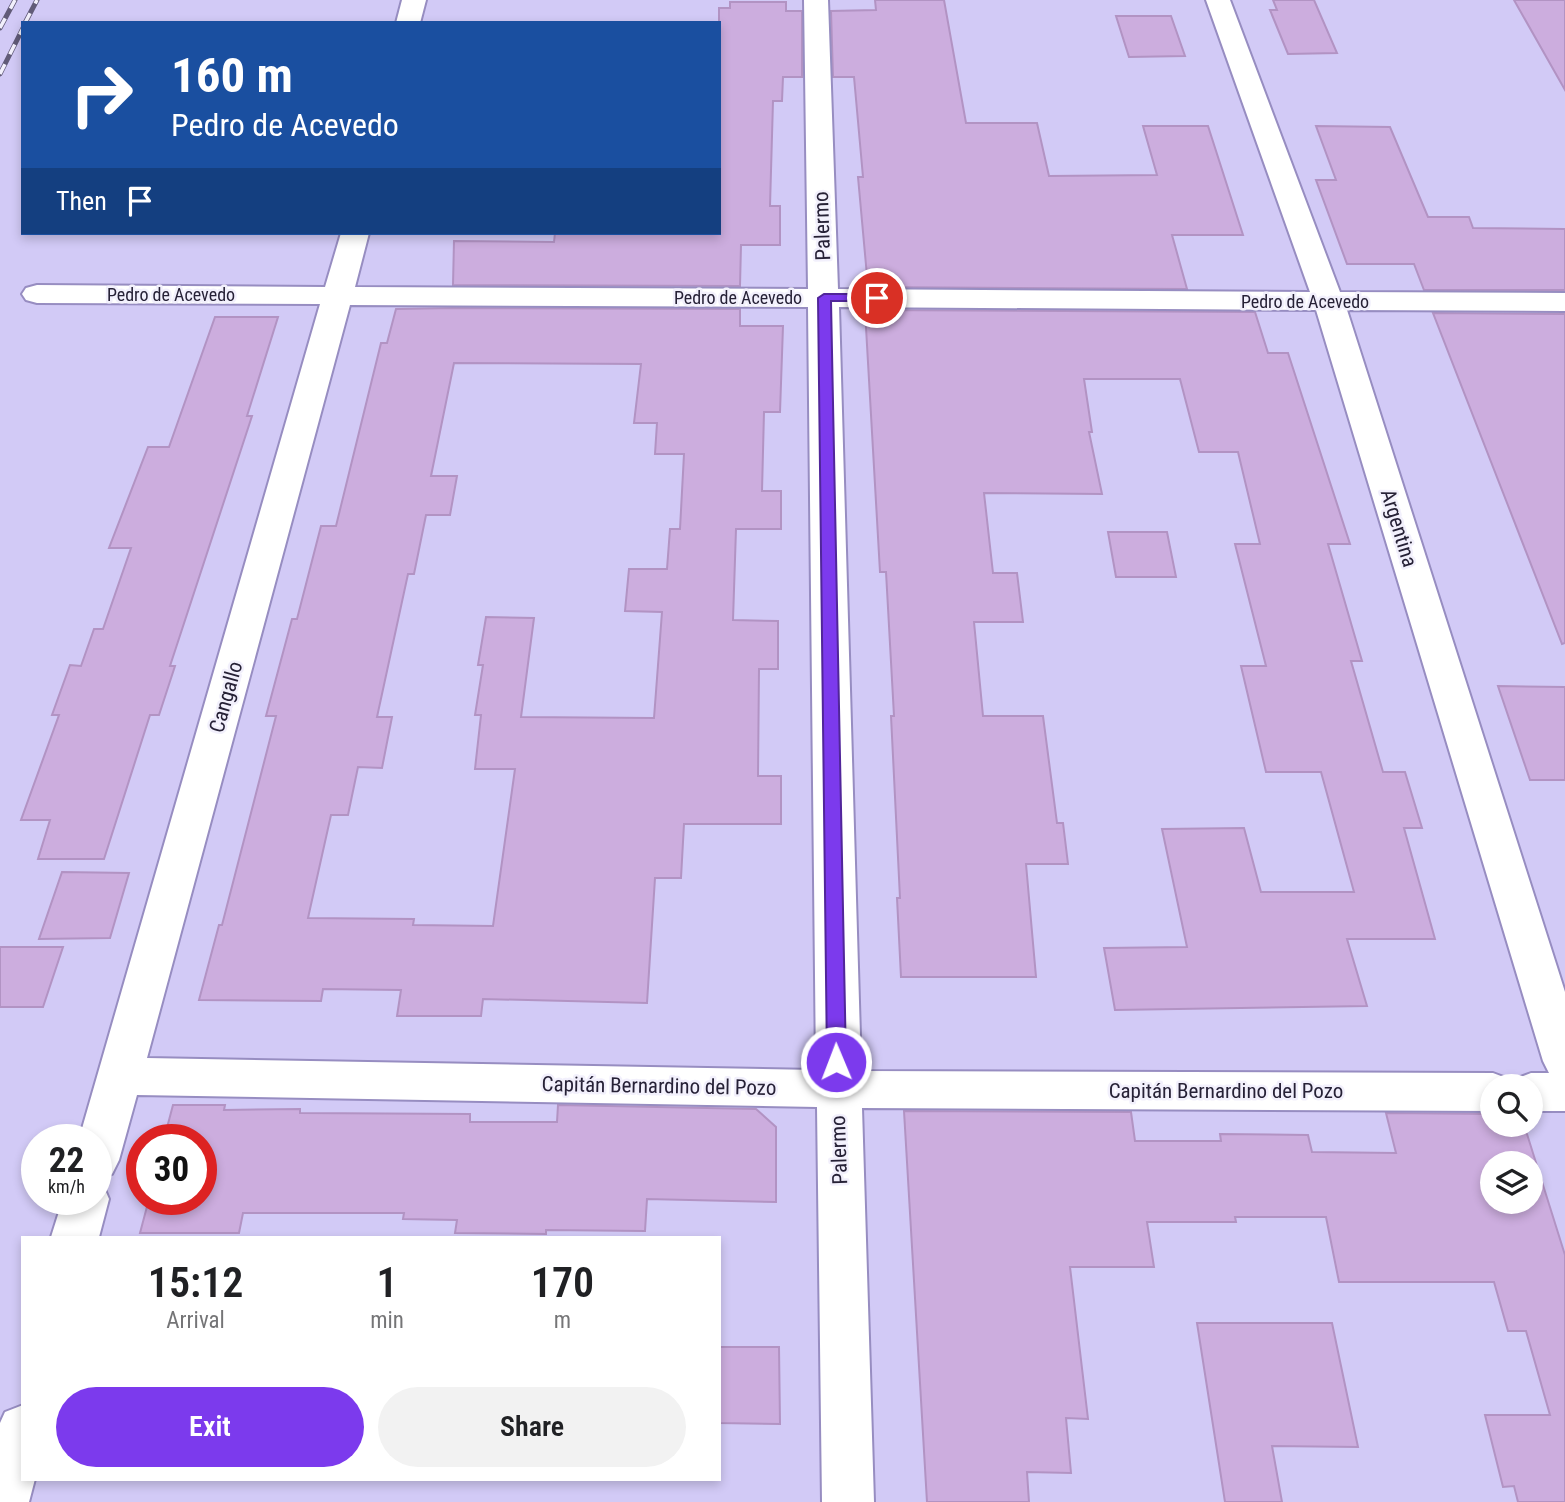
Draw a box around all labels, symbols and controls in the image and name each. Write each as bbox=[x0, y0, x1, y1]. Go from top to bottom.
text: 160 m bbox=[171, 47, 293, 104]
icon: right bbox=[56, 49, 147, 140]
text: Pedro de Acevedo bbox=[171, 106, 399, 144]
icon: arrive bbox=[121, 182, 159, 220]
text: Then bbox=[56, 186, 107, 216]
street label: Palermo bbox=[809, 191, 835, 261]
pin bbox=[847, 268, 907, 328]
icon: arrive bbox=[858, 279, 896, 317]
street label: Pedro de Acevedo bbox=[107, 284, 235, 305]
street label: Pedro de Acevedo bbox=[674, 287, 802, 308]
street label: Pedro de Acevedo bbox=[1241, 291, 1369, 312]
street label: Argentina bbox=[1376, 486, 1422, 570]
street label: Cangallo bbox=[204, 659, 248, 735]
position arrow bbox=[799, 1025, 873, 1099]
street label: Capitán Bernardino del Pozo bbox=[541, 1072, 777, 1100]
map controls bbox=[1480, 1074, 1543, 1214]
button: search bbox=[1480, 1074, 1543, 1137]
street label: Capitán Bernardino del Pozo bbox=[1109, 1079, 1343, 1103]
street label: Palermo bbox=[826, 1115, 852, 1185]
speed limit sign: 30 bbox=[126, 1124, 217, 1215]
text: 22 bbox=[49, 1140, 84, 1181]
button: layers bbox=[1480, 1151, 1543, 1214]
text: km/h bbox=[48, 1176, 85, 1197]
text: 15:12 bbox=[148, 1258, 243, 1307]
text: 1 bbox=[377, 1258, 398, 1307]
text: 170 bbox=[531, 1258, 594, 1307]
text: Arrival bbox=[166, 1307, 225, 1334]
text: min bbox=[370, 1307, 404, 1334]
text: m bbox=[554, 1307, 571, 1334]
button: Exit bbox=[56, 1387, 364, 1467]
button: Share bbox=[378, 1387, 686, 1467]

